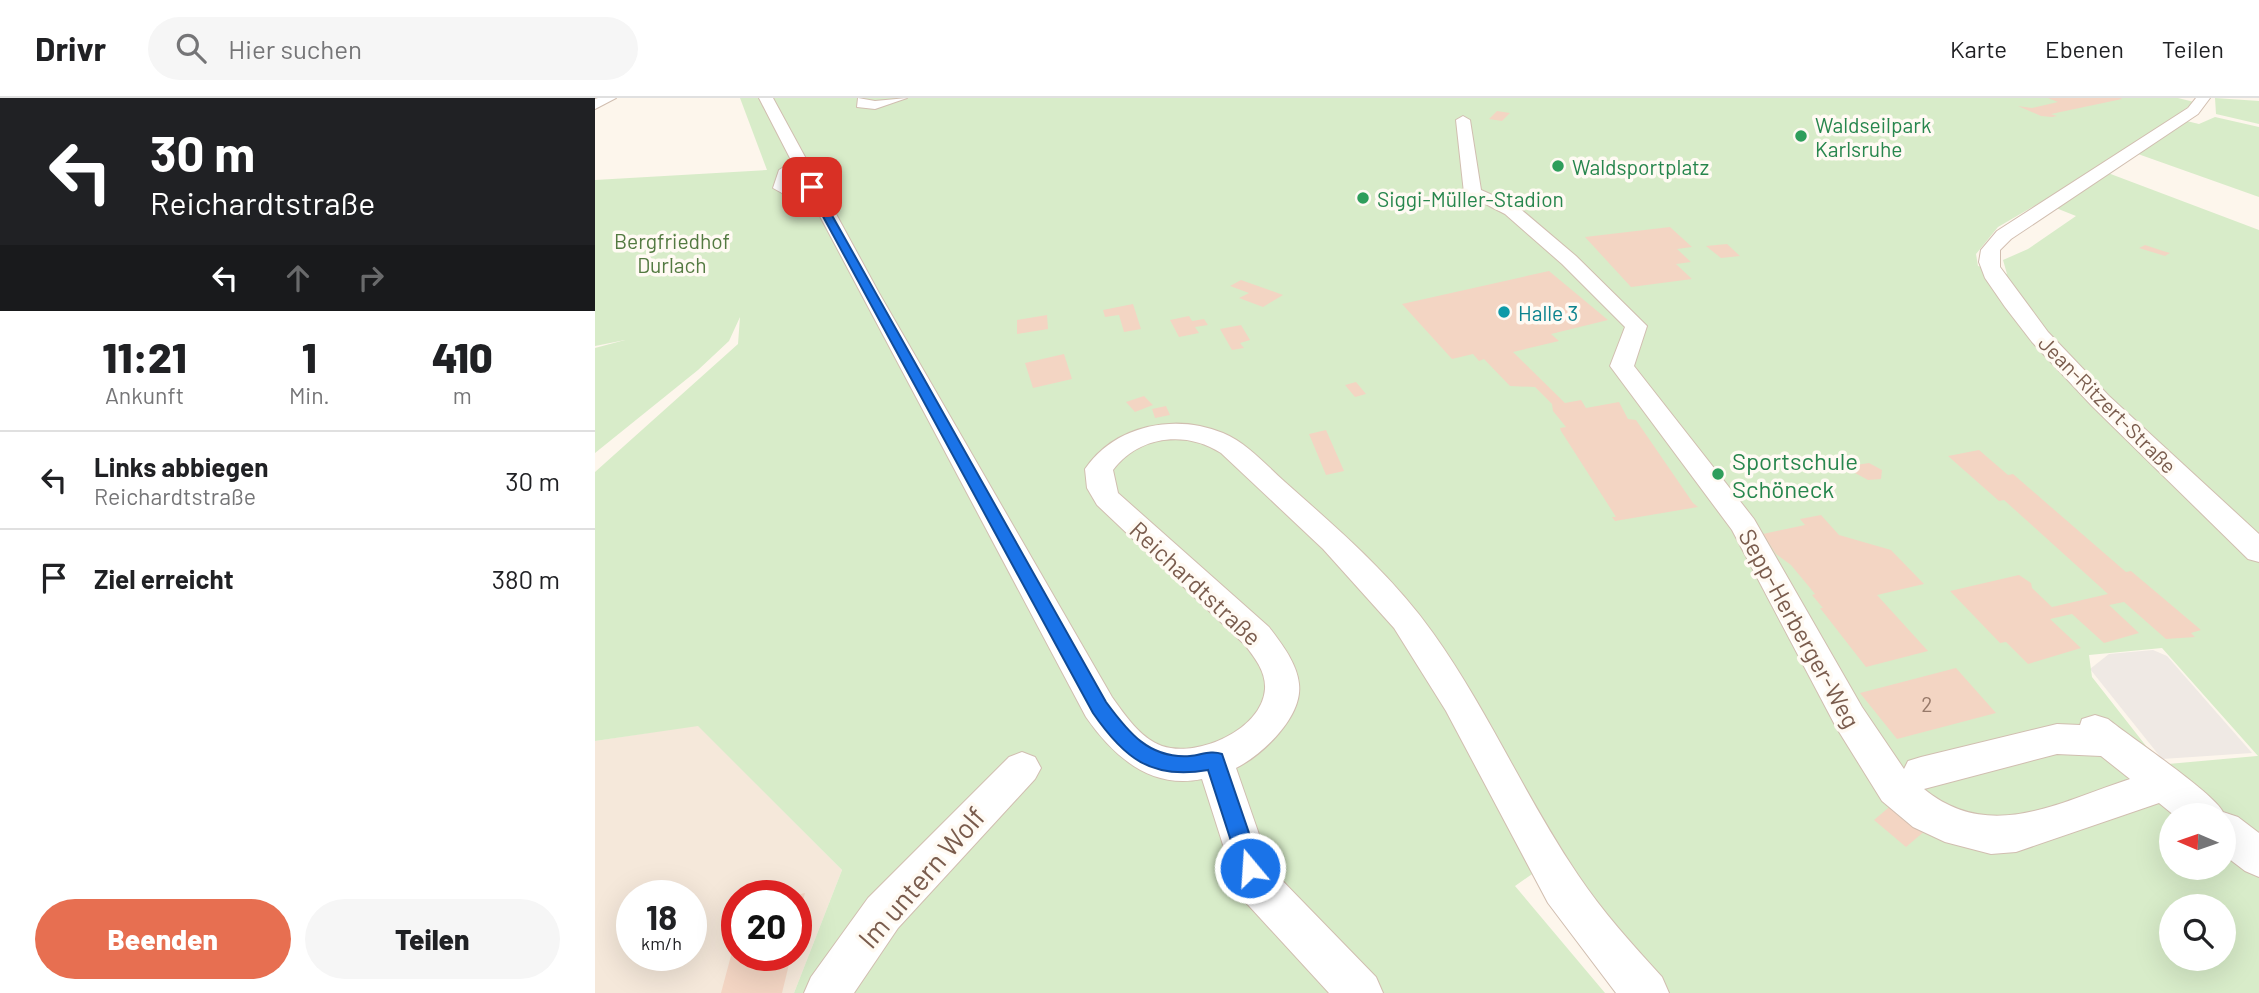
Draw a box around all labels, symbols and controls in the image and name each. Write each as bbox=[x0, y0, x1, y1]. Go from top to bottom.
search box bbox=[148, 17, 638, 80]
text: Drivr bbox=[35, 28, 106, 68]
icon: search bbox=[172, 29, 210, 67]
text: Hier suchen bbox=[228, 33, 362, 64]
text: Karte bbox=[1950, 34, 2007, 63]
text: Ebenen bbox=[2045, 34, 2124, 63]
text: Teilen bbox=[2162, 34, 2224, 63]
place label: Waldseilpark Karlsruhe bbox=[1815, 112, 1931, 161]
text: 30 m bbox=[150, 123, 255, 182]
icon: left bbox=[35, 126, 126, 217]
marker: Waldseilpark Karlsruhe bbox=[1793, 128, 1809, 144]
place label: Waldsportplatz bbox=[1572, 154, 1709, 179]
pin bbox=[782, 157, 842, 217]
marker: Waldsportplatz bbox=[1550, 158, 1566, 174]
icon: arrive bbox=[793, 168, 831, 206]
text: Reichardtstraße bbox=[150, 183, 375, 221]
place label: Siggi-Müller-Stadion bbox=[1377, 186, 1564, 211]
marker: Siggi-Müller-Stadion bbox=[1355, 190, 1371, 206]
park label: Bergfriedhof Durlach bbox=[614, 228, 730, 277]
icon: left bbox=[206, 259, 244, 297]
icon: ahead bbox=[279, 259, 317, 297]
icon: right bbox=[352, 259, 390, 297]
place label: Halle 3 bbox=[1518, 300, 1578, 325]
marker: Halle 3 bbox=[1496, 304, 1512, 320]
street label: Jean-Ritzert-Straße bbox=[2034, 330, 2182, 478]
text: 11:21 bbox=[102, 331, 187, 381]
text: 1 bbox=[302, 331, 317, 381]
text: 410 bbox=[432, 331, 493, 381]
text: Ankunft bbox=[105, 381, 184, 409]
text: Min. bbox=[289, 381, 330, 409]
text: m bbox=[453, 381, 472, 409]
place label: Sportschule Schöneck bbox=[1732, 446, 1858, 503]
text: Links abbiegen bbox=[94, 451, 268, 482]
icon: left bbox=[35, 461, 73, 499]
text: 30 m bbox=[505, 465, 560, 496]
marker: Sportschule Schöneck bbox=[1710, 466, 1726, 482]
text: Reichardtstraße bbox=[94, 482, 256, 510]
street label: Reichardtstraße bbox=[1124, 515, 1268, 651]
street label: Sepp-Herberger-Weg bbox=[1733, 523, 1867, 733]
icon: arrive bbox=[35, 559, 73, 597]
text: Ziel erreicht bbox=[94, 563, 234, 594]
text: 380 m bbox=[492, 563, 560, 594]
house number: 2 bbox=[1921, 691, 1933, 716]
street label: Im untern Wolf bbox=[850, 799, 992, 955]
north arrow bbox=[2159, 803, 2237, 880]
map controls bbox=[2159, 803, 2236, 971]
position arrow bbox=[1213, 831, 1287, 905]
speed limit sign: 20 bbox=[721, 880, 812, 971]
button: search bbox=[2159, 894, 2236, 971]
text: 18 bbox=[646, 895, 677, 937]
button: Beenden bbox=[35, 899, 291, 979]
button: Teilen bbox=[305, 899, 560, 979]
text: km/h bbox=[641, 932, 682, 954]

